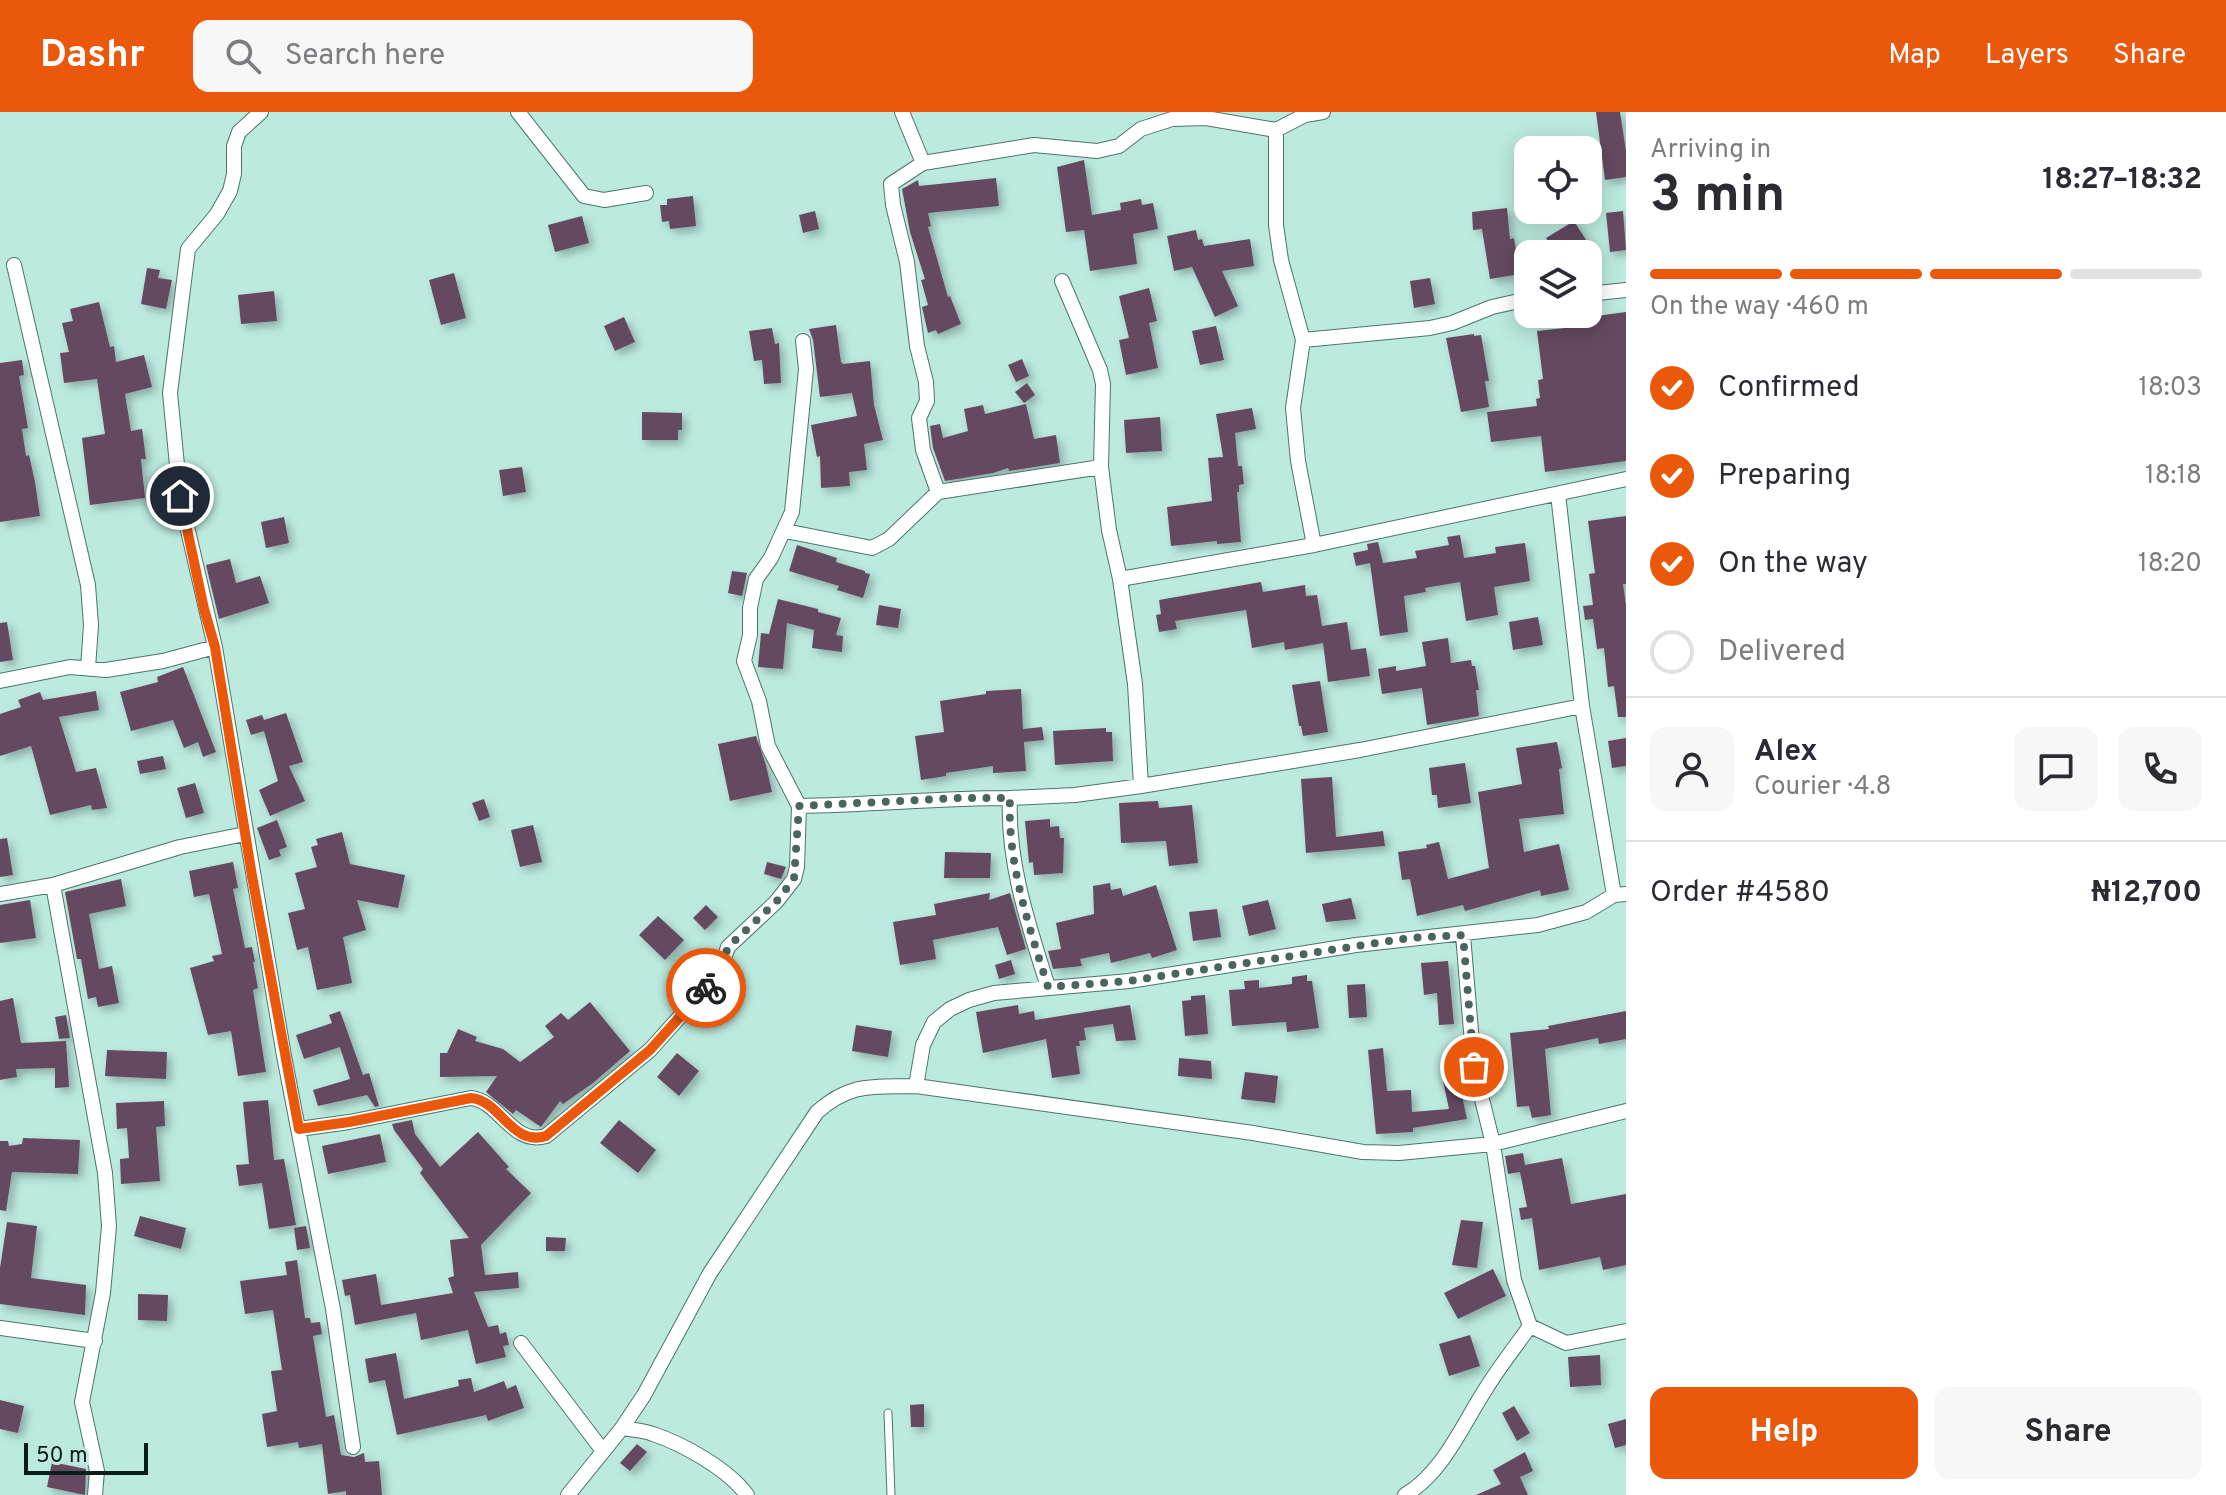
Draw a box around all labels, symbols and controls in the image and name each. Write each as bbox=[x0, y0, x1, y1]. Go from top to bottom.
search box bbox=[193, 20, 753, 92]
text: Dashr bbox=[40, 32, 145, 81]
icon: search bbox=[221, 34, 265, 78]
text: Search here bbox=[285, 38, 445, 75]
text: Map bbox=[1888, 38, 1941, 74]
text: Layers bbox=[1985, 38, 2069, 74]
text: Share bbox=[2113, 38, 2186, 74]
text: Arriving in bbox=[1650, 134, 1771, 167]
map controls bbox=[1514, 136, 1602, 328]
button: locate bbox=[1514, 136, 1602, 224]
text: 18:27–18:32 bbox=[2042, 162, 2202, 199]
text: 3 min bbox=[1650, 164, 1785, 230]
button: layers bbox=[1514, 240, 1602, 328]
text: On the way · 460 m bbox=[1650, 291, 1869, 324]
icon: check bbox=[1650, 366, 1694, 410]
text: Confirmed bbox=[1718, 370, 1860, 407]
text: 18:03 bbox=[2138, 372, 2202, 405]
icon: check bbox=[1650, 454, 1694, 498]
text: Preparing bbox=[1718, 458, 1851, 495]
text: 18:18 bbox=[2145, 460, 2202, 493]
pin bbox=[146, 462, 214, 530]
icon: home bbox=[158, 474, 202, 518]
icon: check bbox=[1650, 542, 1694, 586]
text: On the way bbox=[1718, 546, 1868, 583]
text: 18:20 bbox=[2138, 548, 2202, 581]
text: Delivered bbox=[1718, 634, 1846, 671]
button: person bbox=[1650, 727, 1734, 811]
button: chat bbox=[2014, 727, 2098, 811]
button: phone bbox=[2118, 727, 2202, 811]
text: Alex bbox=[1754, 734, 1818, 771]
text: Courier · 4.8 bbox=[1754, 771, 1891, 804]
text: Order #4580 bbox=[1650, 875, 1830, 912]
text: ₦12,700 bbox=[2091, 875, 2202, 912]
courier bbox=[666, 948, 746, 1028]
icon: bike bbox=[684, 966, 728, 1010]
pin bbox=[1440, 1033, 1508, 1101]
icon: bag bbox=[1452, 1045, 1496, 1089]
button: Help bbox=[1650, 1387, 1918, 1479]
button: Share bbox=[1934, 1387, 2202, 1479]
scale bar bbox=[24, 1439, 148, 1475]
text: 50 m bbox=[36, 1443, 88, 1470]

